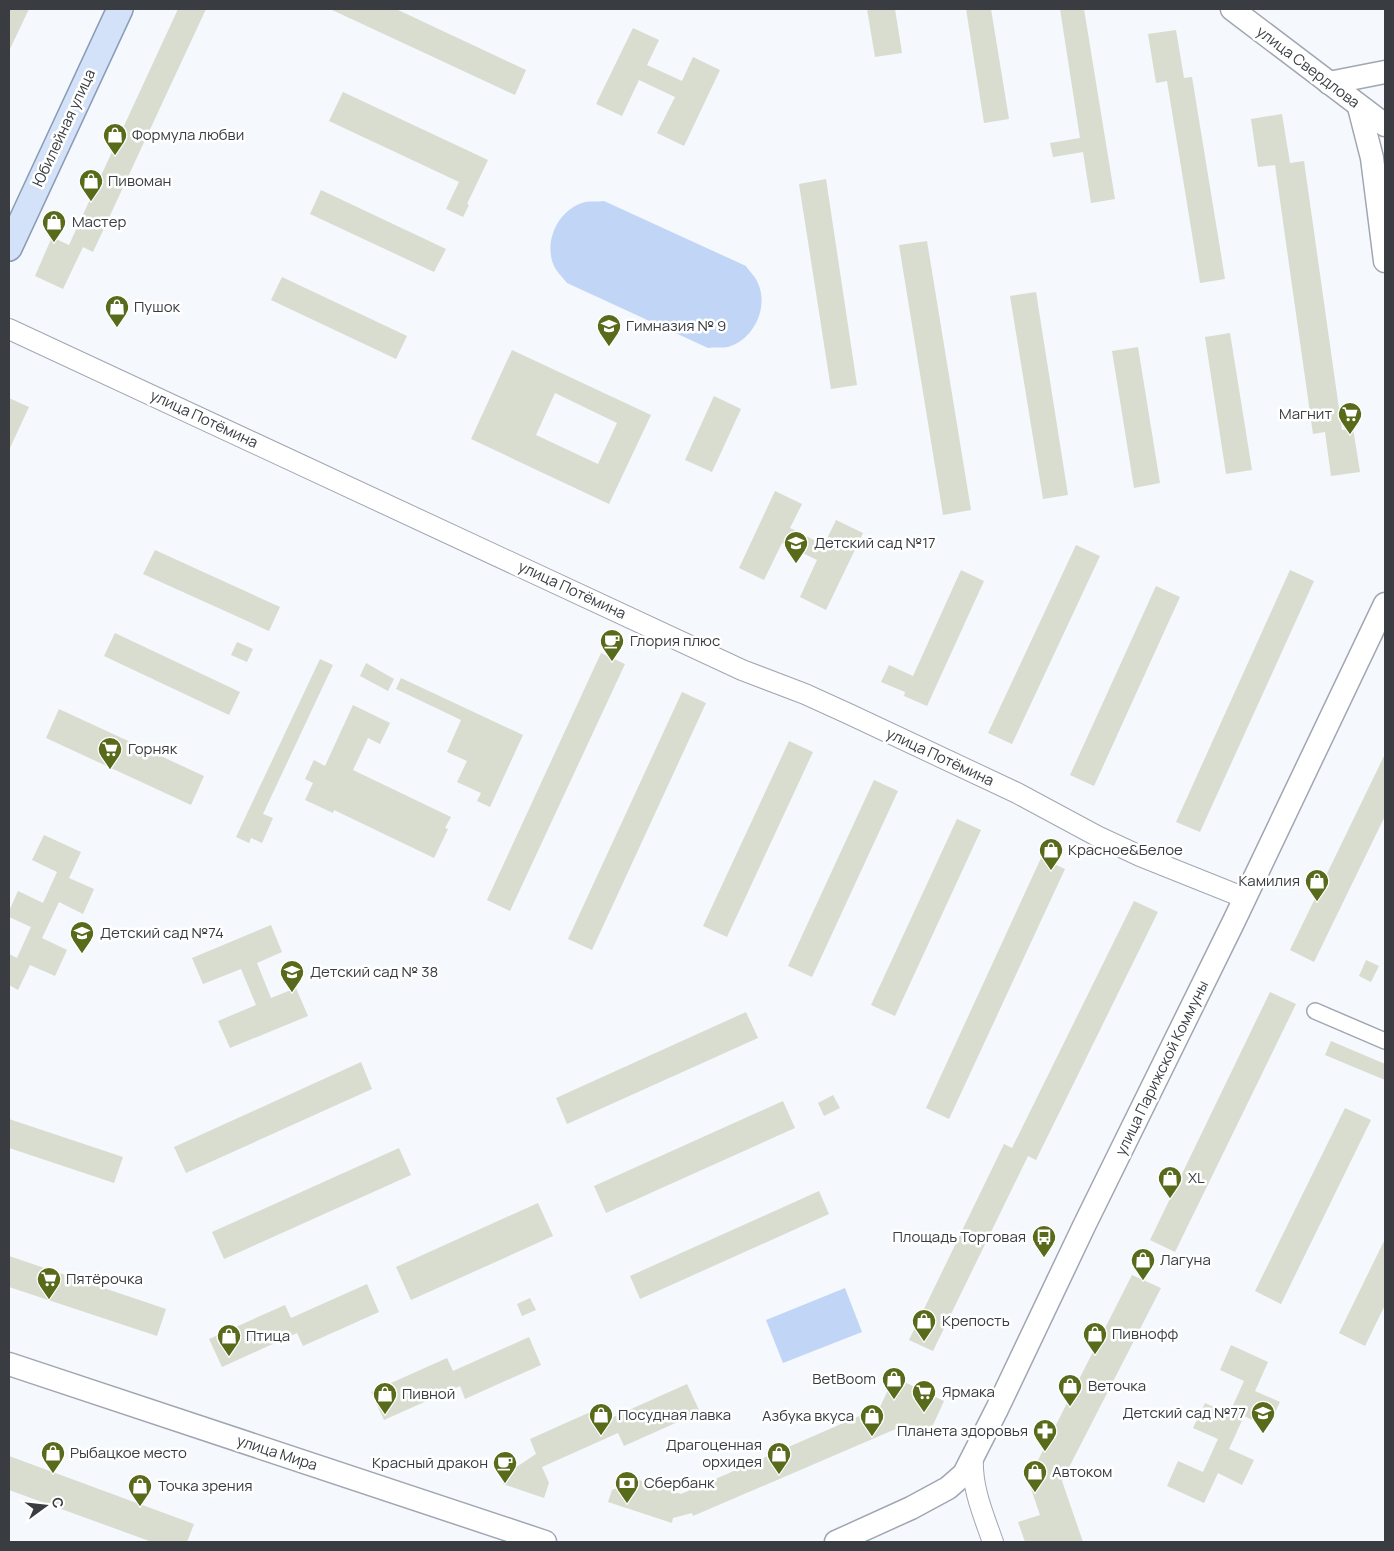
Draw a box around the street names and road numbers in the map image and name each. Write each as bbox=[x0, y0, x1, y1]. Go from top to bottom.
street label: улица Свердлова bbox=[1252, 21, 1364, 112]
street label: Юбилейная улица bbox=[27, 65, 100, 190]
street label: улица Потёмина bbox=[147, 384, 262, 453]
street label: улица Потёмина bbox=[515, 555, 630, 624]
street label: улица Потёмина bbox=[883, 722, 998, 791]
street label: улица Парижской Коммуны bbox=[1110, 977, 1213, 1159]
street label: улица Мира bbox=[234, 1430, 320, 1475]

